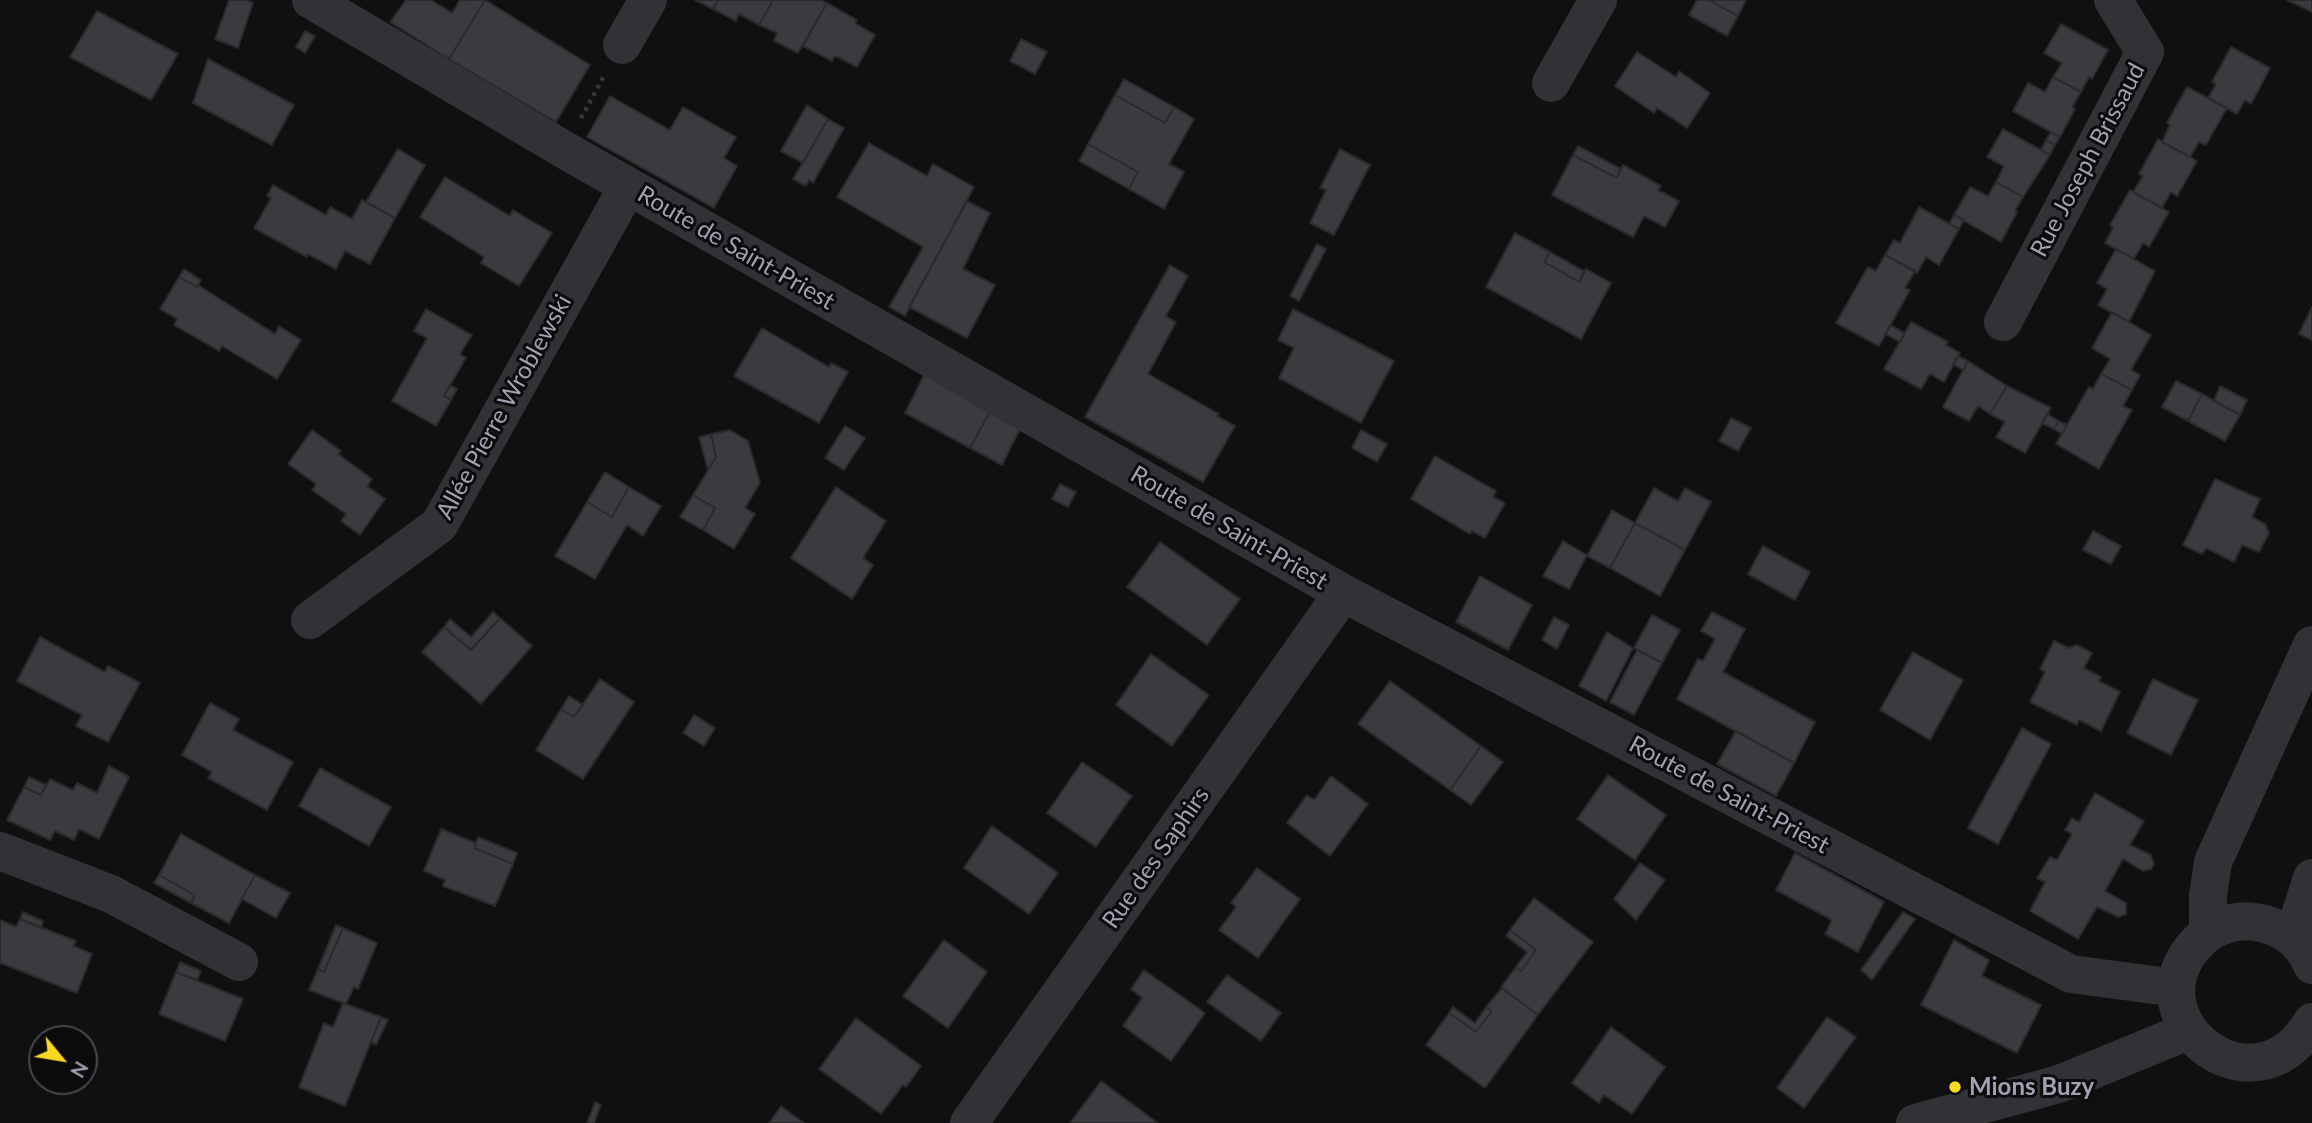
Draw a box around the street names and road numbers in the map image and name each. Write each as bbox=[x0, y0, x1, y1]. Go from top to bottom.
street label: Rue Joseph Brissaud bbox=[2025, 58, 2151, 262]
street label: Route de Saint-Priest bbox=[632, 180, 840, 316]
street label: Allée Pierre Wroblewski bbox=[430, 290, 578, 524]
street label: Route de Saint-Priest bbox=[1125, 460, 1333, 596]
street label: Route de Saint-Priest bbox=[1624, 730, 1834, 860]
street label: Rue des Saphirs bbox=[1097, 782, 1215, 934]

